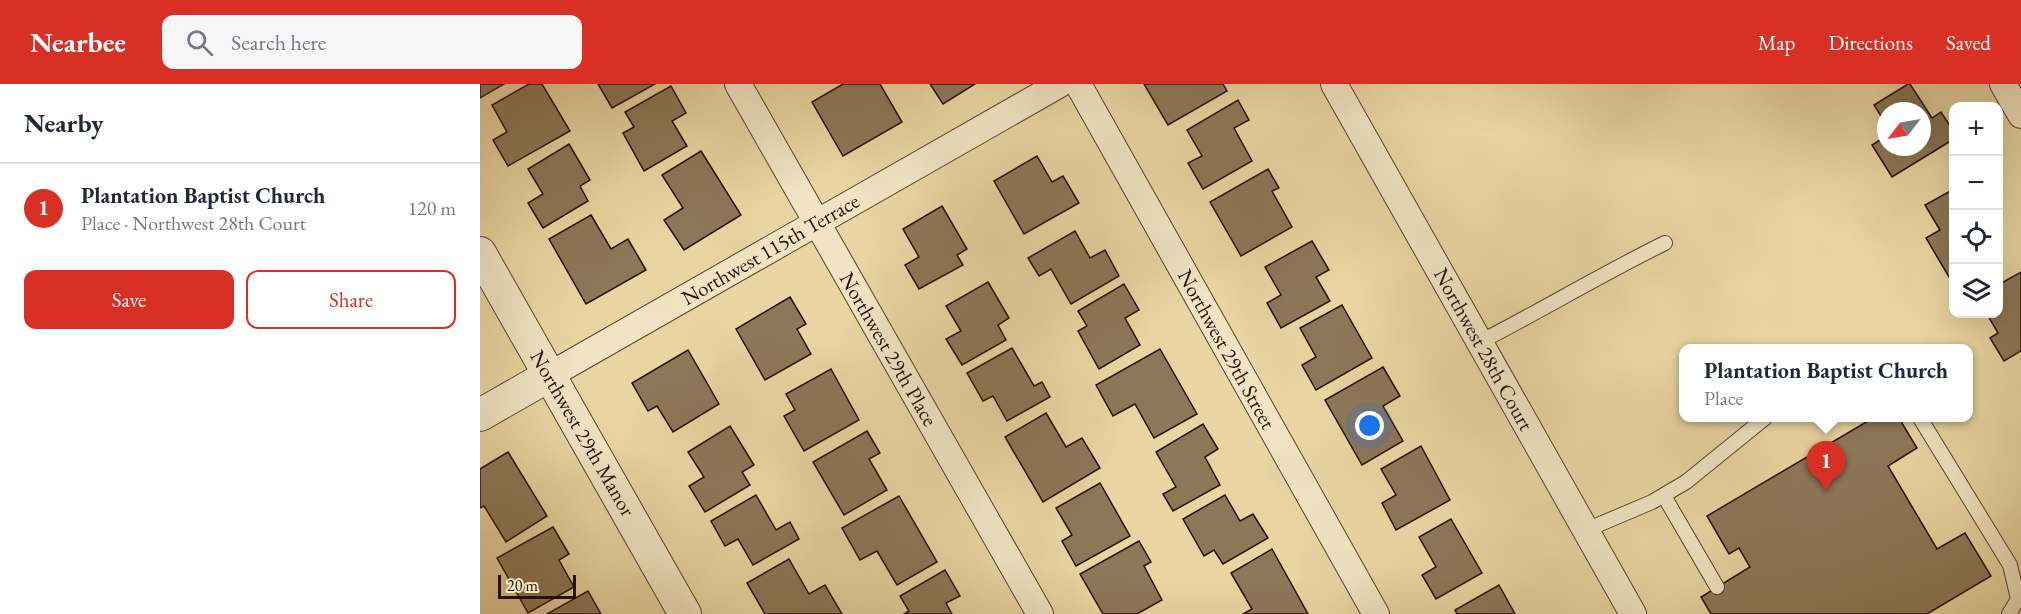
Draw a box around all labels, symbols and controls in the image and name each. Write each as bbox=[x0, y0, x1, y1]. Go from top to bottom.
search box bbox=[162, 15, 582, 69]
text: Nearbee bbox=[30, 24, 126, 60]
icon: search bbox=[183, 26, 216, 59]
text: Search here bbox=[231, 28, 326, 57]
text: Map bbox=[1758, 29, 1795, 56]
text: Directions bbox=[1828, 29, 1913, 56]
text: Saved bbox=[1946, 29, 1991, 56]
north arrow bbox=[1877, 102, 1931, 156]
map controls bbox=[1949, 102, 2003, 318]
button: + bbox=[1949, 102, 2003, 156]
text: Nearby bbox=[24, 106, 104, 140]
button: − bbox=[1949, 156, 2003, 210]
text: Plantation Baptist Church bbox=[81, 181, 325, 210]
street label: Northwest 115th Terrace bbox=[676, 187, 864, 311]
text: 1 bbox=[38, 195, 49, 221]
text: 120 m bbox=[408, 195, 456, 221]
text: Place · Northwest 28th Court bbox=[81, 210, 306, 236]
button: locate bbox=[1949, 210, 2003, 264]
street label: Northwest 28th Court bbox=[1428, 263, 1540, 436]
street label: Northwest 29th Street bbox=[1172, 264, 1282, 434]
button: layers bbox=[1949, 264, 2003, 318]
street label: Northwest 29th Place bbox=[834, 267, 944, 431]
button: Save bbox=[24, 270, 234, 329]
button: Share bbox=[246, 270, 456, 329]
popup bbox=[1679, 344, 1973, 422]
street label: Northwest 29th Manor bbox=[524, 345, 642, 521]
text: Plantation Baptist Church bbox=[1704, 356, 1948, 385]
text: Place bbox=[1704, 385, 1743, 411]
your location bbox=[1355, 411, 1384, 440]
pin: 1 bbox=[1806, 442, 1846, 491]
scale bar bbox=[498, 572, 576, 600]
text: 20 m bbox=[507, 575, 538, 596]

